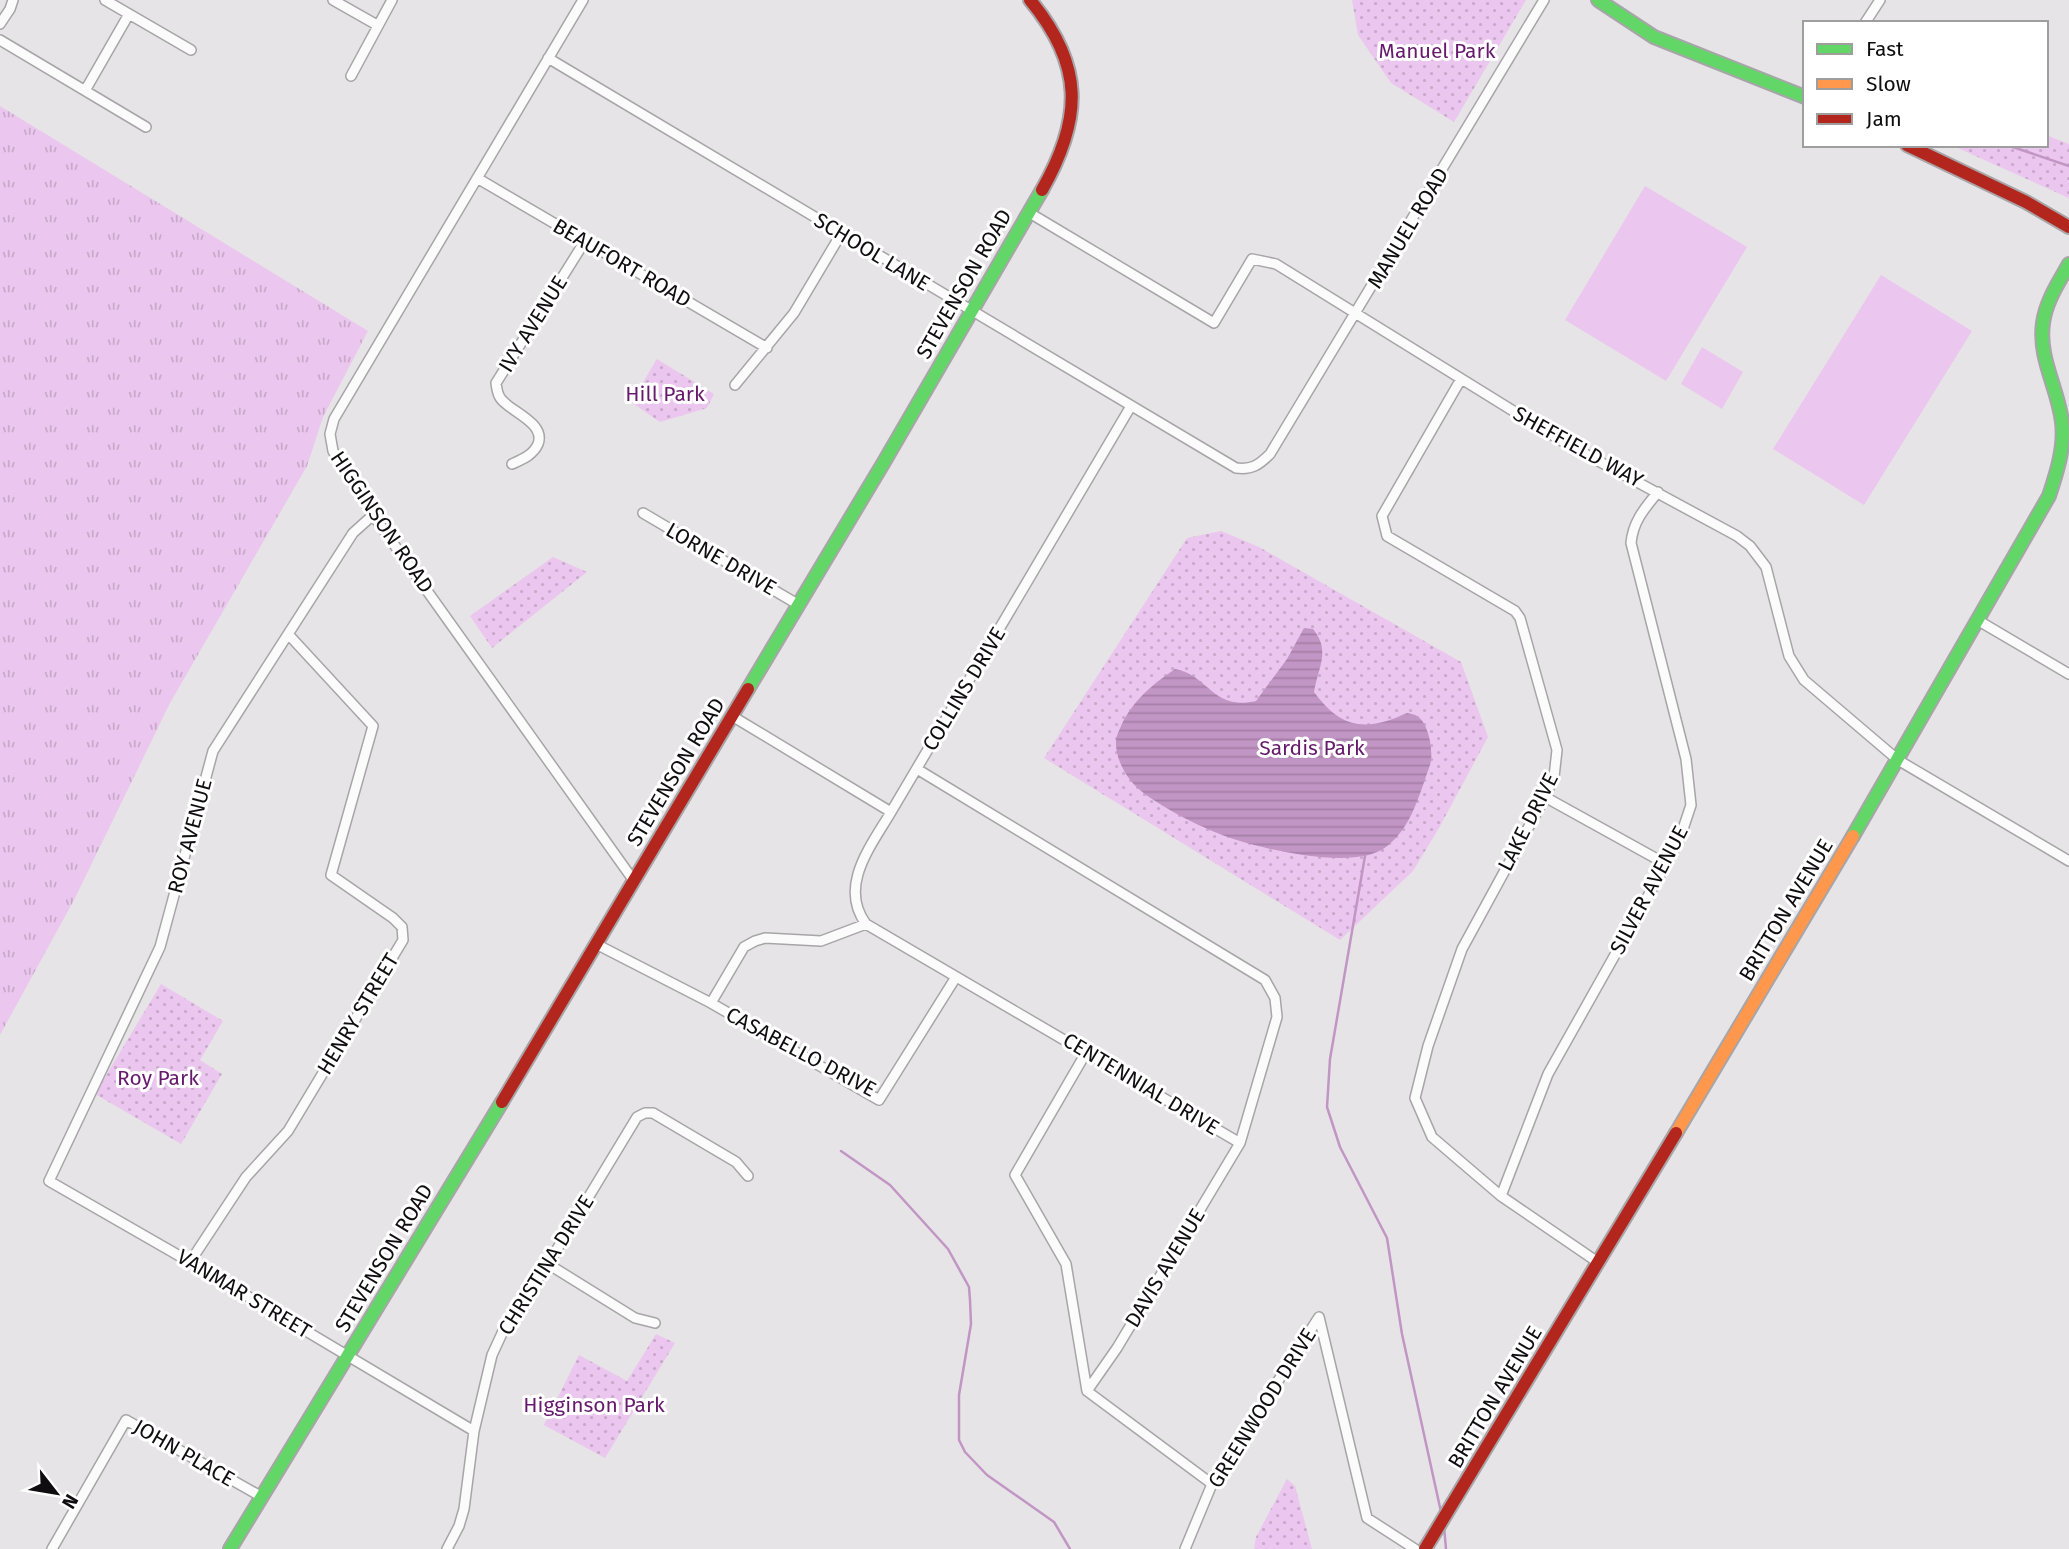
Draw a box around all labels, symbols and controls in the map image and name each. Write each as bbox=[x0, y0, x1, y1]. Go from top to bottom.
legend bbox=[1803, 21, 2048, 147]
text: Fast bbox=[1866, 36, 1904, 62]
park label: Manuel Park bbox=[1379, 38, 1496, 64]
text: Slow bbox=[1866, 71, 1911, 97]
text: Jam bbox=[1866, 106, 1902, 132]
street label: MANUEL ROAD bbox=[1362, 163, 1454, 293]
street label: STEVENSON ROAD bbox=[911, 204, 1017, 364]
street label: SCHOOL LANE bbox=[809, 207, 935, 297]
street label: BEAUFORT ROAD bbox=[548, 213, 696, 313]
street label: IVY AVENUE bbox=[493, 271, 573, 377]
park label: Hill Park bbox=[625, 381, 705, 407]
street label: SHEFFIELD WAY bbox=[1509, 401, 1648, 494]
street label: HIGGINSON ROAD bbox=[325, 446, 439, 598]
street label: LORNE DRIVE bbox=[661, 517, 781, 601]
street label: COLLINS DRIVE bbox=[917, 622, 1011, 756]
street label: STEVENSON ROAD bbox=[621, 693, 731, 851]
park label: Sardis Park bbox=[1259, 735, 1365, 761]
street label: LAKE DRIVE bbox=[1492, 768, 1564, 876]
street label: ROY AVENUE bbox=[162, 776, 218, 896]
street label: SILVER AVENUE bbox=[1604, 821, 1694, 959]
street label: BRITTON AVENUE bbox=[1733, 834, 1839, 986]
street label: HENRY STREET bbox=[312, 948, 404, 1079]
street label: CASABELLO DRIVE bbox=[721, 1001, 881, 1103]
street label: CENTENNIAL DRIVE bbox=[1058, 1027, 1224, 1141]
park label: Roy Park bbox=[117, 1065, 199, 1091]
street label: STEVENSON ROAD bbox=[329, 1179, 439, 1337]
street label: CHRISTINA DRIVE bbox=[493, 1190, 599, 1340]
street label: DAVIS AVENUE bbox=[1119, 1204, 1211, 1332]
street label: VANMAR STREET bbox=[172, 1244, 316, 1344]
street label: BRITTON AVENUE bbox=[1442, 1321, 1548, 1473]
street label: GREENWOOD DRIVE bbox=[1202, 1323, 1322, 1493]
park label: Higginson Park bbox=[523, 1392, 665, 1418]
street label: JOHN PLACE bbox=[129, 1414, 239, 1492]
north arrow bbox=[21, 1458, 91, 1528]
text: N bbox=[57, 1490, 83, 1513]

